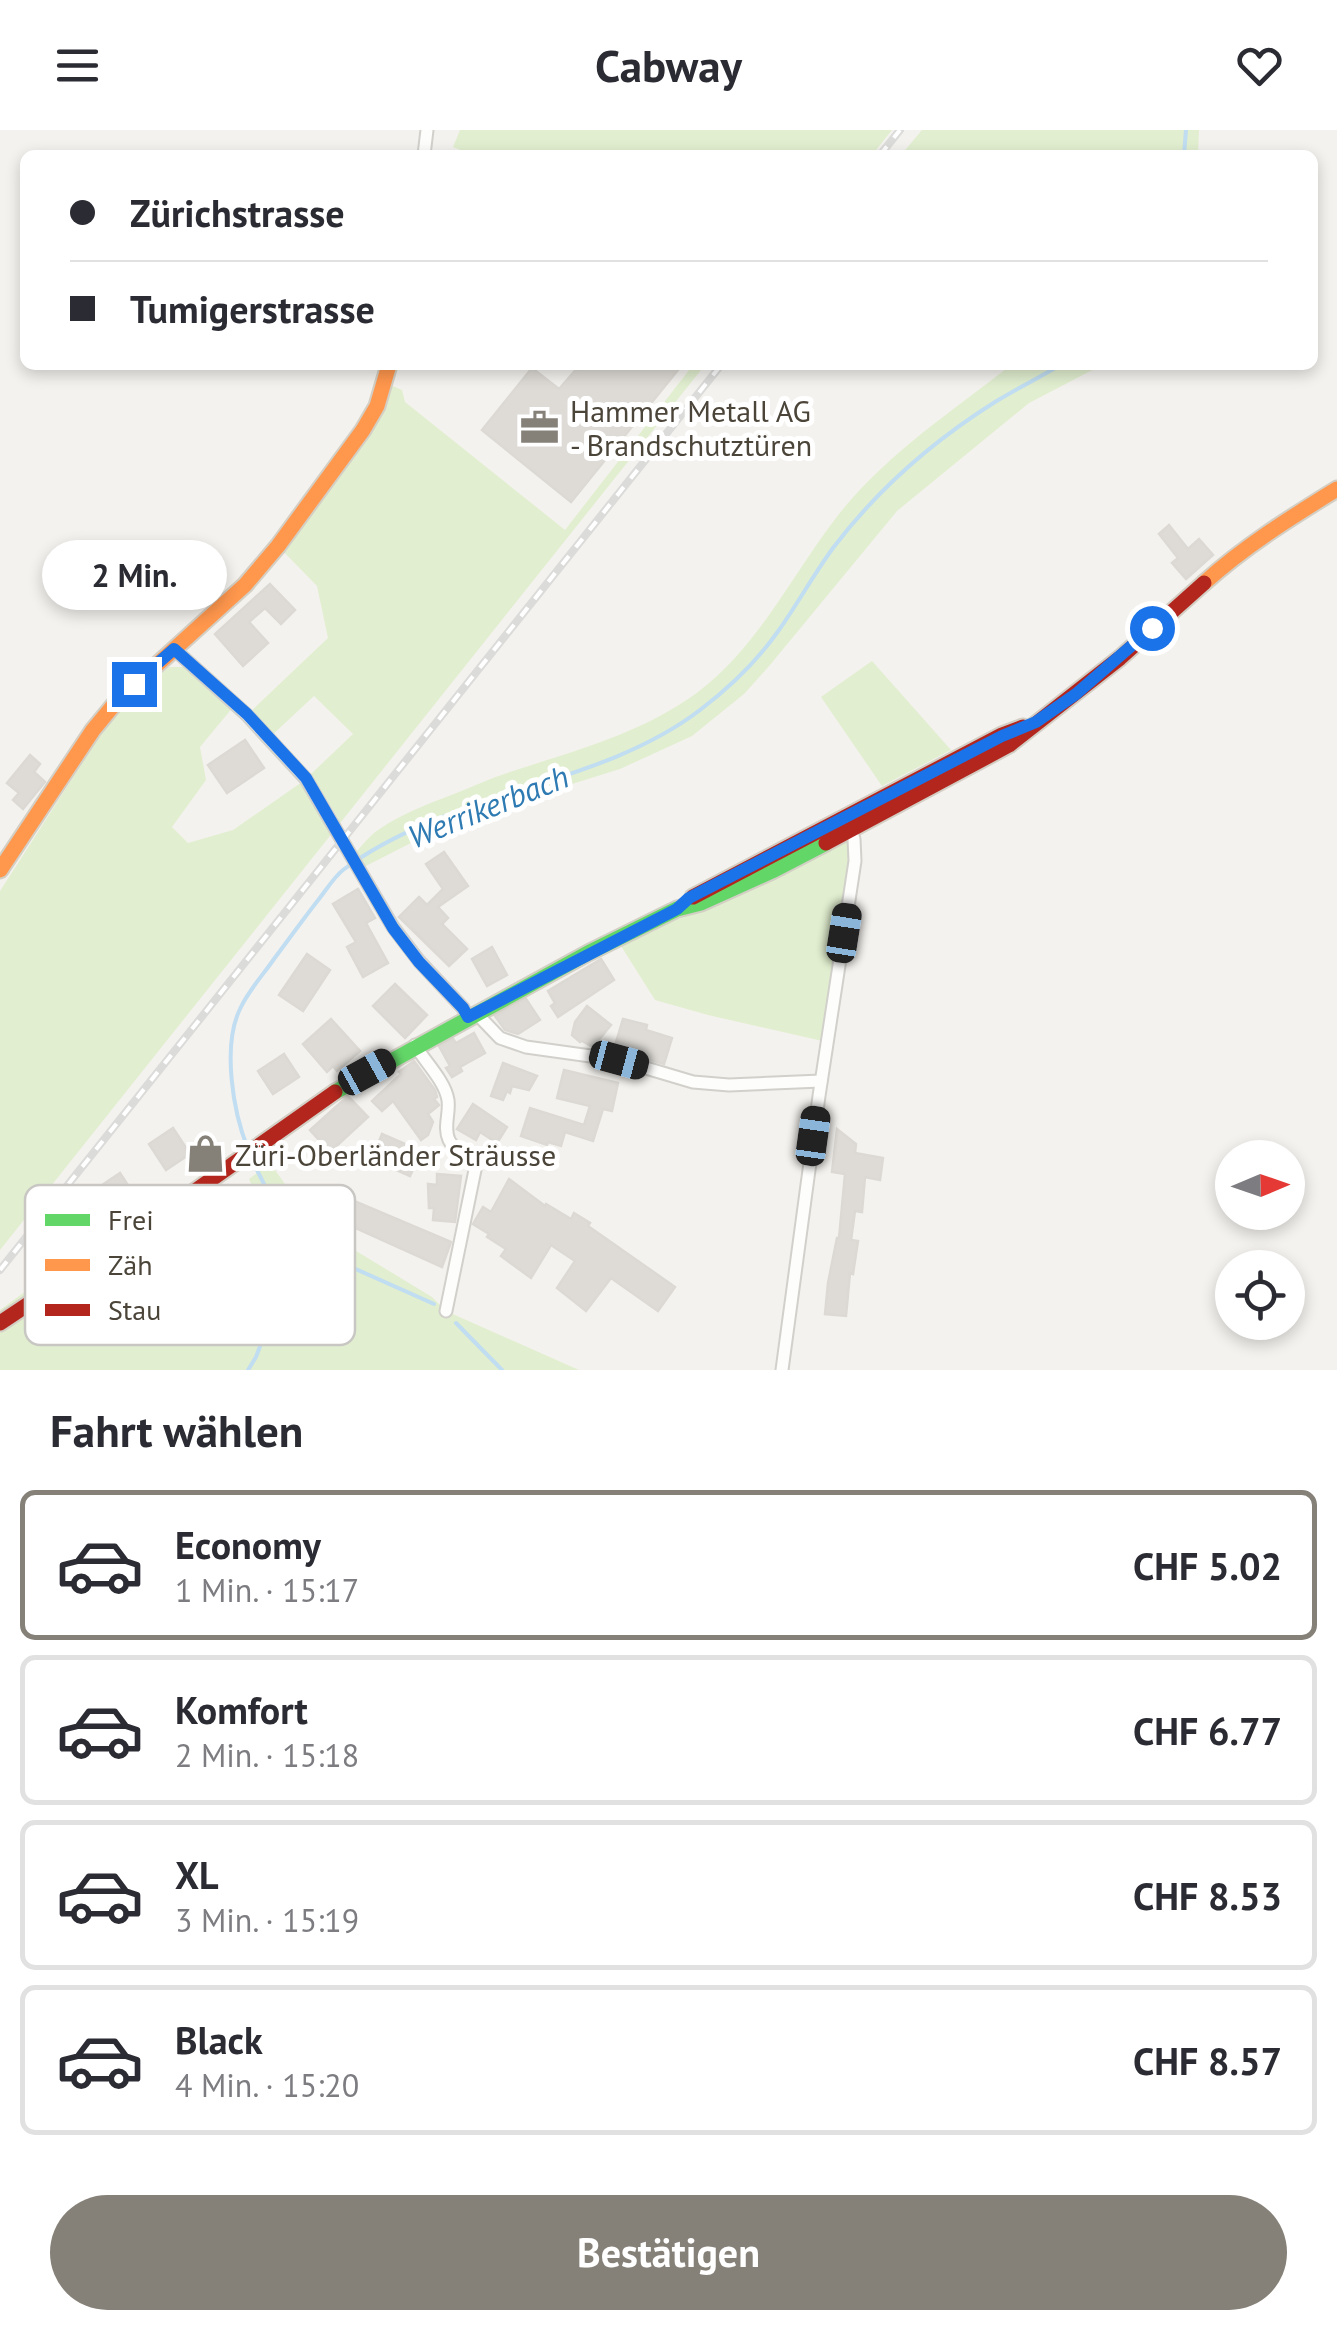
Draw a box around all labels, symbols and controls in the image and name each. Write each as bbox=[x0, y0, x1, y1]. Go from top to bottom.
text: Cabway bbox=[595, 36, 742, 94]
icon: menu bbox=[50, 38, 105, 93]
icon: heart bbox=[1232, 38, 1287, 93]
text: Zürichstrasse bbox=[130, 188, 345, 237]
text: Tumigerstrasse bbox=[130, 284, 375, 333]
place label: Hammer Metall AG - Brandschutztüren bbox=[570, 391, 812, 464]
office icon: Hammer Metall AG - Brandschutztüren bbox=[519, 406, 561, 448]
callout: 2 Min. bbox=[42, 539, 226, 609]
text: 2 Min. bbox=[92, 554, 177, 596]
route start bbox=[1130, 606, 1175, 651]
route end bbox=[112, 662, 157, 707]
water label: Werrikerbach bbox=[401, 755, 575, 857]
car bbox=[824, 901, 864, 965]
car bbox=[586, 1038, 652, 1082]
car bbox=[333, 1044, 401, 1100]
car bbox=[794, 1104, 832, 1168]
shop icon: Züri-Oberländer Sträusse bbox=[184, 1133, 226, 1175]
place label: Züri-Oberländer Sträusse bbox=[235, 1135, 556, 1174]
north arrow bbox=[1215, 1140, 1305, 1230]
map controls bbox=[1215, 1140, 1305, 1340]
legend bbox=[25, 1185, 355, 1345]
text: Frei bbox=[108, 1201, 154, 1238]
text: Zäh bbox=[108, 1246, 152, 1283]
button: locate bbox=[1215, 1250, 1305, 1340]
text: Stau bbox=[108, 1291, 161, 1328]
text: Fahrt wählen bbox=[50, 1401, 303, 1459]
icon: car bbox=[55, 1520, 145, 1610]
text: Economy bbox=[175, 1520, 321, 1569]
text: CHF 5.02 bbox=[1133, 1541, 1282, 1590]
text: 1 Min. · 15:17 bbox=[175, 1569, 359, 1611]
icon: car bbox=[55, 1685, 145, 1775]
text: Komfort bbox=[175, 1685, 308, 1734]
text: CHF 6.77 bbox=[1133, 1706, 1282, 1755]
text: 2 Min. · 15:18 bbox=[175, 1734, 359, 1776]
icon: car bbox=[55, 1850, 145, 1940]
text: XL bbox=[175, 1850, 219, 1899]
text: CHF 8.53 bbox=[1133, 1871, 1282, 1920]
text: 3 Min. · 15:19 bbox=[175, 1899, 359, 1941]
icon: car bbox=[55, 2015, 145, 2105]
text: Black bbox=[175, 2015, 263, 2064]
text: CHF 8.57 bbox=[1133, 2036, 1282, 2085]
text: 4 Min. · 15:20 bbox=[175, 2064, 359, 2106]
button: Bestätigen bbox=[50, 2195, 1287, 2310]

